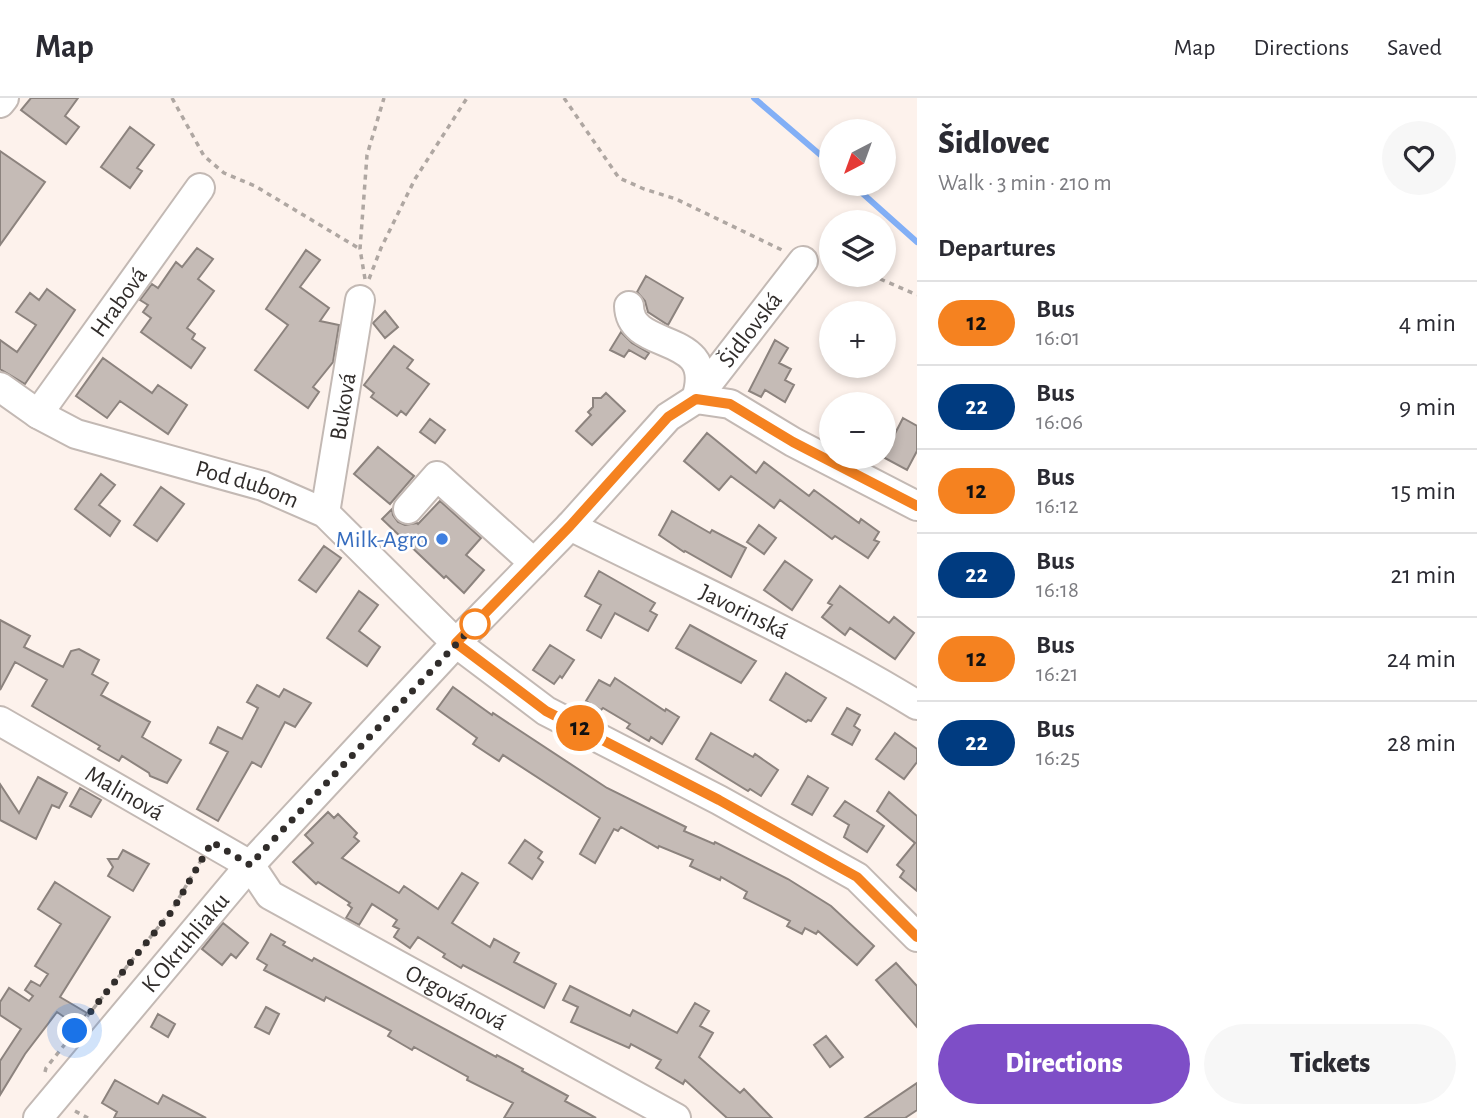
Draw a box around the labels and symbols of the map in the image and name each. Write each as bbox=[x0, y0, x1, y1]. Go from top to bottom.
north arrow bbox=[819, 119, 896, 196]
street label: Hrabová bbox=[86, 263, 152, 342]
street label: Šidlovská bbox=[714, 288, 787, 372]
street label: Buková bbox=[326, 371, 361, 442]
street label: Pod dubom bbox=[193, 457, 302, 513]
place label: Milk-Agro bbox=[336, 528, 428, 552]
marker: Milk-Agro bbox=[434, 531, 450, 547]
street label: Javorinská bbox=[696, 580, 792, 644]
unlabelled marker bbox=[460, 609, 490, 639]
line badge: 12 bbox=[548, 705, 612, 751]
street label: Malinová bbox=[81, 762, 168, 826]
street label: K Okruhliaku bbox=[138, 889, 234, 998]
street label: Orgovánová bbox=[401, 961, 510, 1036]
your location bbox=[57, 1013, 92, 1048]

